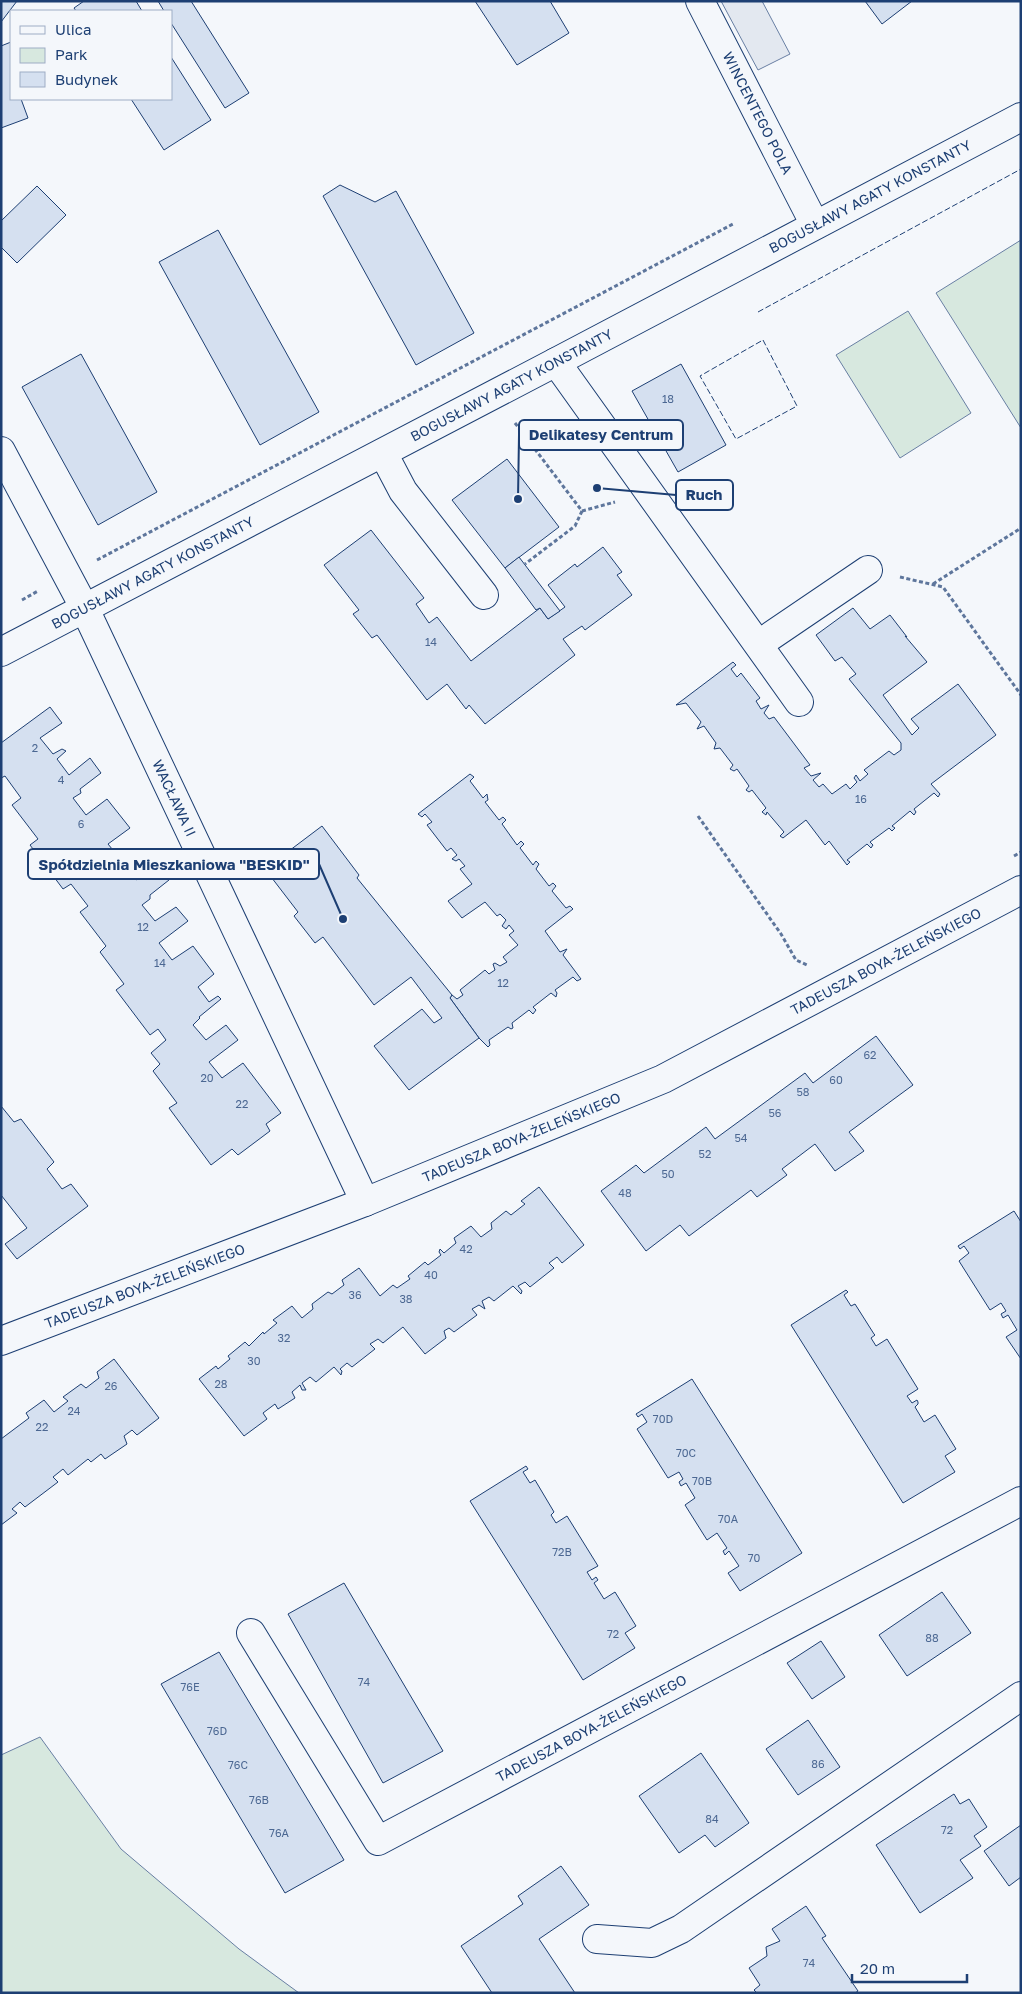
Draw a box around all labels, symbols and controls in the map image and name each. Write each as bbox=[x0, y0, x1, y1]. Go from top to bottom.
legend bbox=[10, 10, 172, 100]
text: Ulica bbox=[55, 20, 91, 38]
text: Park bbox=[55, 45, 88, 63]
street label: WINCENTEGO POLA bbox=[719, 49, 797, 178]
text: Budynek bbox=[55, 70, 119, 88]
street label: BOGUSŁAWY AGATY KONSTANTY bbox=[766, 136, 974, 256]
street label: BOGUSŁAWY AGATY KONSTANTY bbox=[407, 325, 615, 445]
house number: 18 bbox=[662, 392, 674, 405]
callout: Delikatesy Centrum bbox=[519, 420, 683, 450]
text: Delikatesy Centrum bbox=[529, 425, 673, 443]
callout: Ruch bbox=[676, 480, 733, 510]
text: Ruch bbox=[686, 485, 722, 503]
street label: BOGUSŁAWY AGATY KONSTANTY bbox=[48, 513, 256, 632]
house number: 14 bbox=[425, 635, 437, 648]
house number: 2 bbox=[32, 741, 38, 754]
street label: WACŁAWA II bbox=[149, 757, 200, 839]
house number: 4 bbox=[58, 773, 65, 786]
house number: 16 bbox=[855, 792, 867, 805]
house number: 6 bbox=[78, 817, 85, 830]
callout: Spółdzielnia Mieszkaniowa "BESKID" bbox=[28, 849, 319, 879]
text: Spółdzielnia Mieszkaniowa "BESKID" bbox=[38, 855, 310, 873]
street label: TADEUSZA BOYA-ŻELEŃSKIEGO bbox=[787, 904, 984, 1018]
house number: 12 bbox=[137, 920, 149, 933]
house number: 14 bbox=[154, 956, 166, 969]
house number: 12 bbox=[497, 976, 509, 989]
house number: 62 bbox=[863, 1048, 877, 1061]
house number: 20 bbox=[200, 1071, 214, 1084]
house number: 60 bbox=[829, 1073, 843, 1086]
house number: 58 bbox=[796, 1085, 810, 1098]
street label: TADEUSZA BOYA-ŻELEŃSKIEGO bbox=[420, 1088, 623, 1185]
house number: 22 bbox=[236, 1097, 248, 1110]
house number: 56 bbox=[768, 1106, 782, 1119]
house number: 54 bbox=[734, 1131, 748, 1144]
house number: 52 bbox=[699, 1147, 711, 1160]
house number: 50 bbox=[661, 1167, 675, 1180]
house number: 48 bbox=[618, 1186, 632, 1199]
street label: TADEUSZA BOYA-ŻELEŃSKIEGO bbox=[42, 1240, 247, 1332]
house number: 42 bbox=[459, 1242, 473, 1255]
house number: 40 bbox=[424, 1268, 438, 1281]
house number: 36 bbox=[348, 1288, 362, 1301]
house number: 38 bbox=[399, 1292, 413, 1305]
house number: 32 bbox=[278, 1331, 290, 1344]
house number: 30 bbox=[247, 1354, 261, 1367]
house number: 28 bbox=[214, 1377, 228, 1390]
house number: 26 bbox=[104, 1379, 118, 1392]
house number: 24 bbox=[67, 1404, 81, 1417]
house number: 70D bbox=[653, 1412, 673, 1425]
house number: 22 bbox=[36, 1420, 48, 1433]
house number: 70C bbox=[676, 1446, 696, 1459]
house number: 70B bbox=[692, 1474, 712, 1487]
house number: 70A bbox=[718, 1512, 739, 1525]
house number: 72B bbox=[552, 1545, 572, 1558]
house number: 70 bbox=[748, 1551, 761, 1564]
house number: 72 bbox=[607, 1627, 619, 1640]
house number: 88 bbox=[925, 1631, 939, 1644]
street label: TADEUSZA BOYA-ŻELEŃSKIEGO bbox=[493, 1670, 689, 1785]
house number: 74 bbox=[358, 1675, 371, 1688]
house number: 76E bbox=[180, 1680, 200, 1693]
house number: 76D bbox=[207, 1724, 227, 1737]
house number: 86 bbox=[811, 1757, 825, 1770]
house number: 76C bbox=[228, 1758, 248, 1771]
house number: 76B bbox=[249, 1793, 269, 1806]
house number: 84 bbox=[705, 1812, 719, 1825]
house number: 72 bbox=[941, 1823, 953, 1836]
house number: 76A bbox=[269, 1826, 290, 1839]
scale bar bbox=[852, 1952, 967, 1984]
house number: 74 bbox=[803, 1956, 816, 1969]
text: 20 m bbox=[860, 1959, 895, 1977]

